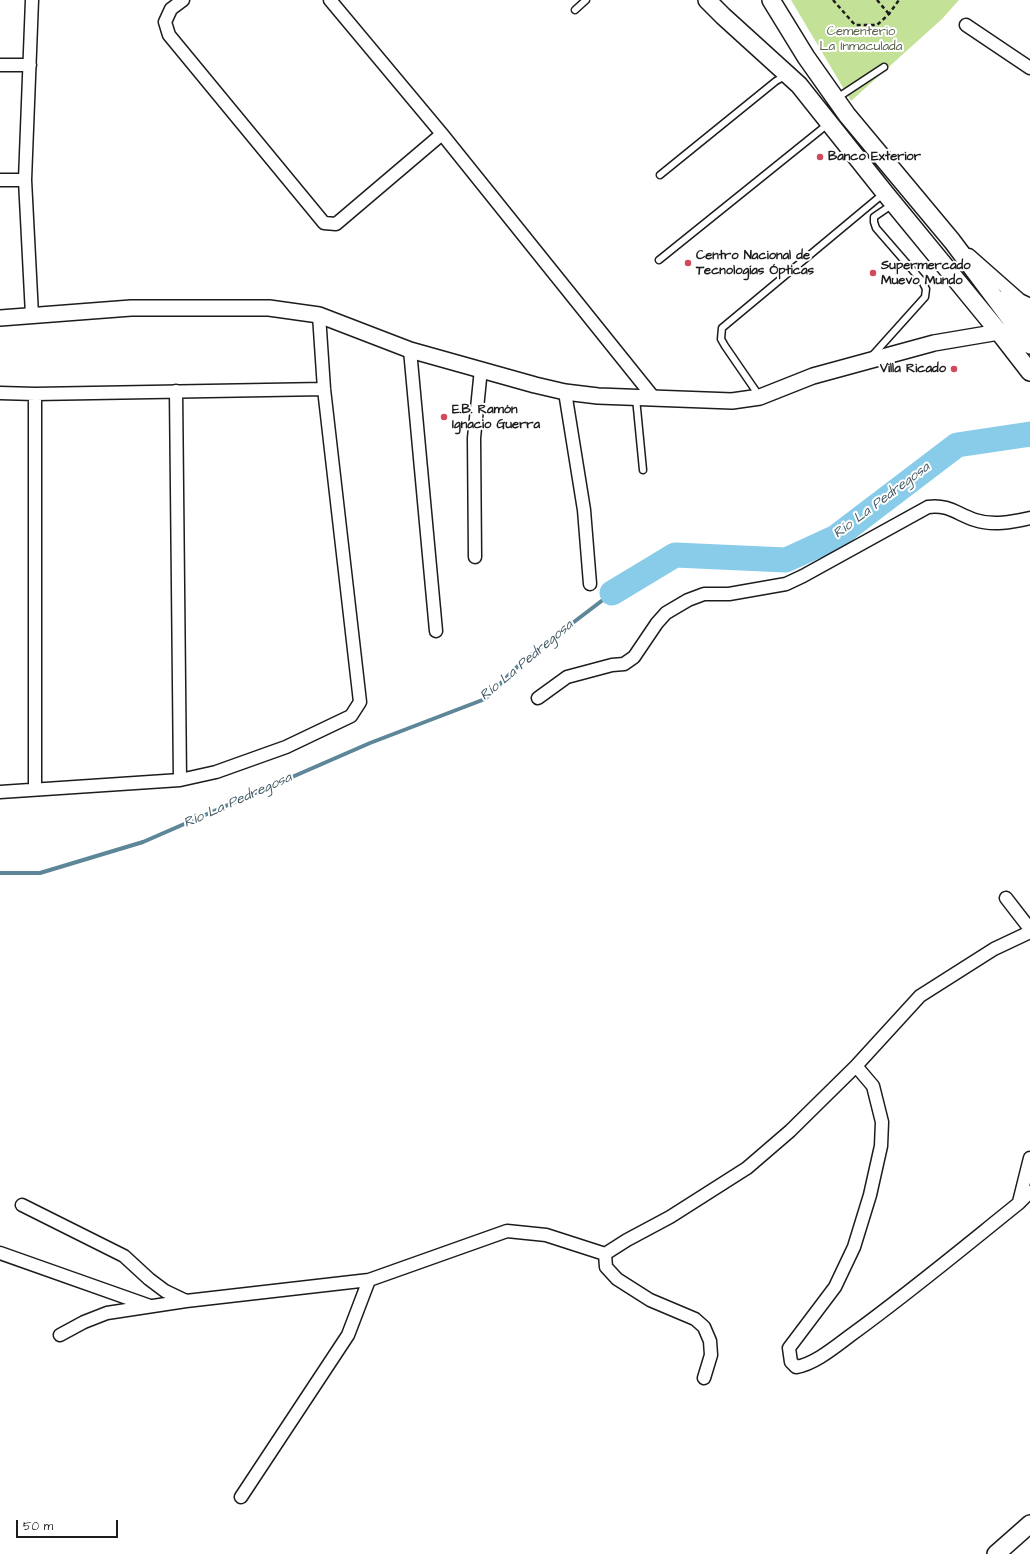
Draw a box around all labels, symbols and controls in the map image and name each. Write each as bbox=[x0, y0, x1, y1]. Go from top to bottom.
park label: Cementerio La Inmaculada bbox=[820, 24, 902, 55]
place label: Banco Exterior bbox=[828, 149, 921, 165]
marker: Banco Exterior bbox=[815, 152, 825, 162]
place label: Centro Nacional de Tecnologías Ópticas bbox=[696, 248, 814, 279]
marker: Centro Nacional de Tecnologías Ópticas bbox=[683, 258, 693, 268]
place label: Supermercado Muevo Mundo bbox=[881, 258, 971, 289]
marker: Supermercado Muevo Mundo bbox=[868, 268, 878, 278]
place label: Villa Ricado bbox=[880, 361, 946, 377]
marker: Villa Ricado bbox=[949, 364, 959, 374]
place label: E.B. Ramón Ignacio Guerra bbox=[452, 402, 540, 433]
marker: E.B. Ramón Ignacio Guerra bbox=[439, 412, 449, 422]
water label: Río La Pedregosa bbox=[831, 459, 933, 543]
water label: Río La Pedregosa bbox=[477, 617, 577, 705]
water label: Río La Pedregosa bbox=[181, 770, 295, 832]
scale bar bbox=[18, 1512, 120, 1538]
text: 50 m bbox=[23, 1518, 53, 1535]

